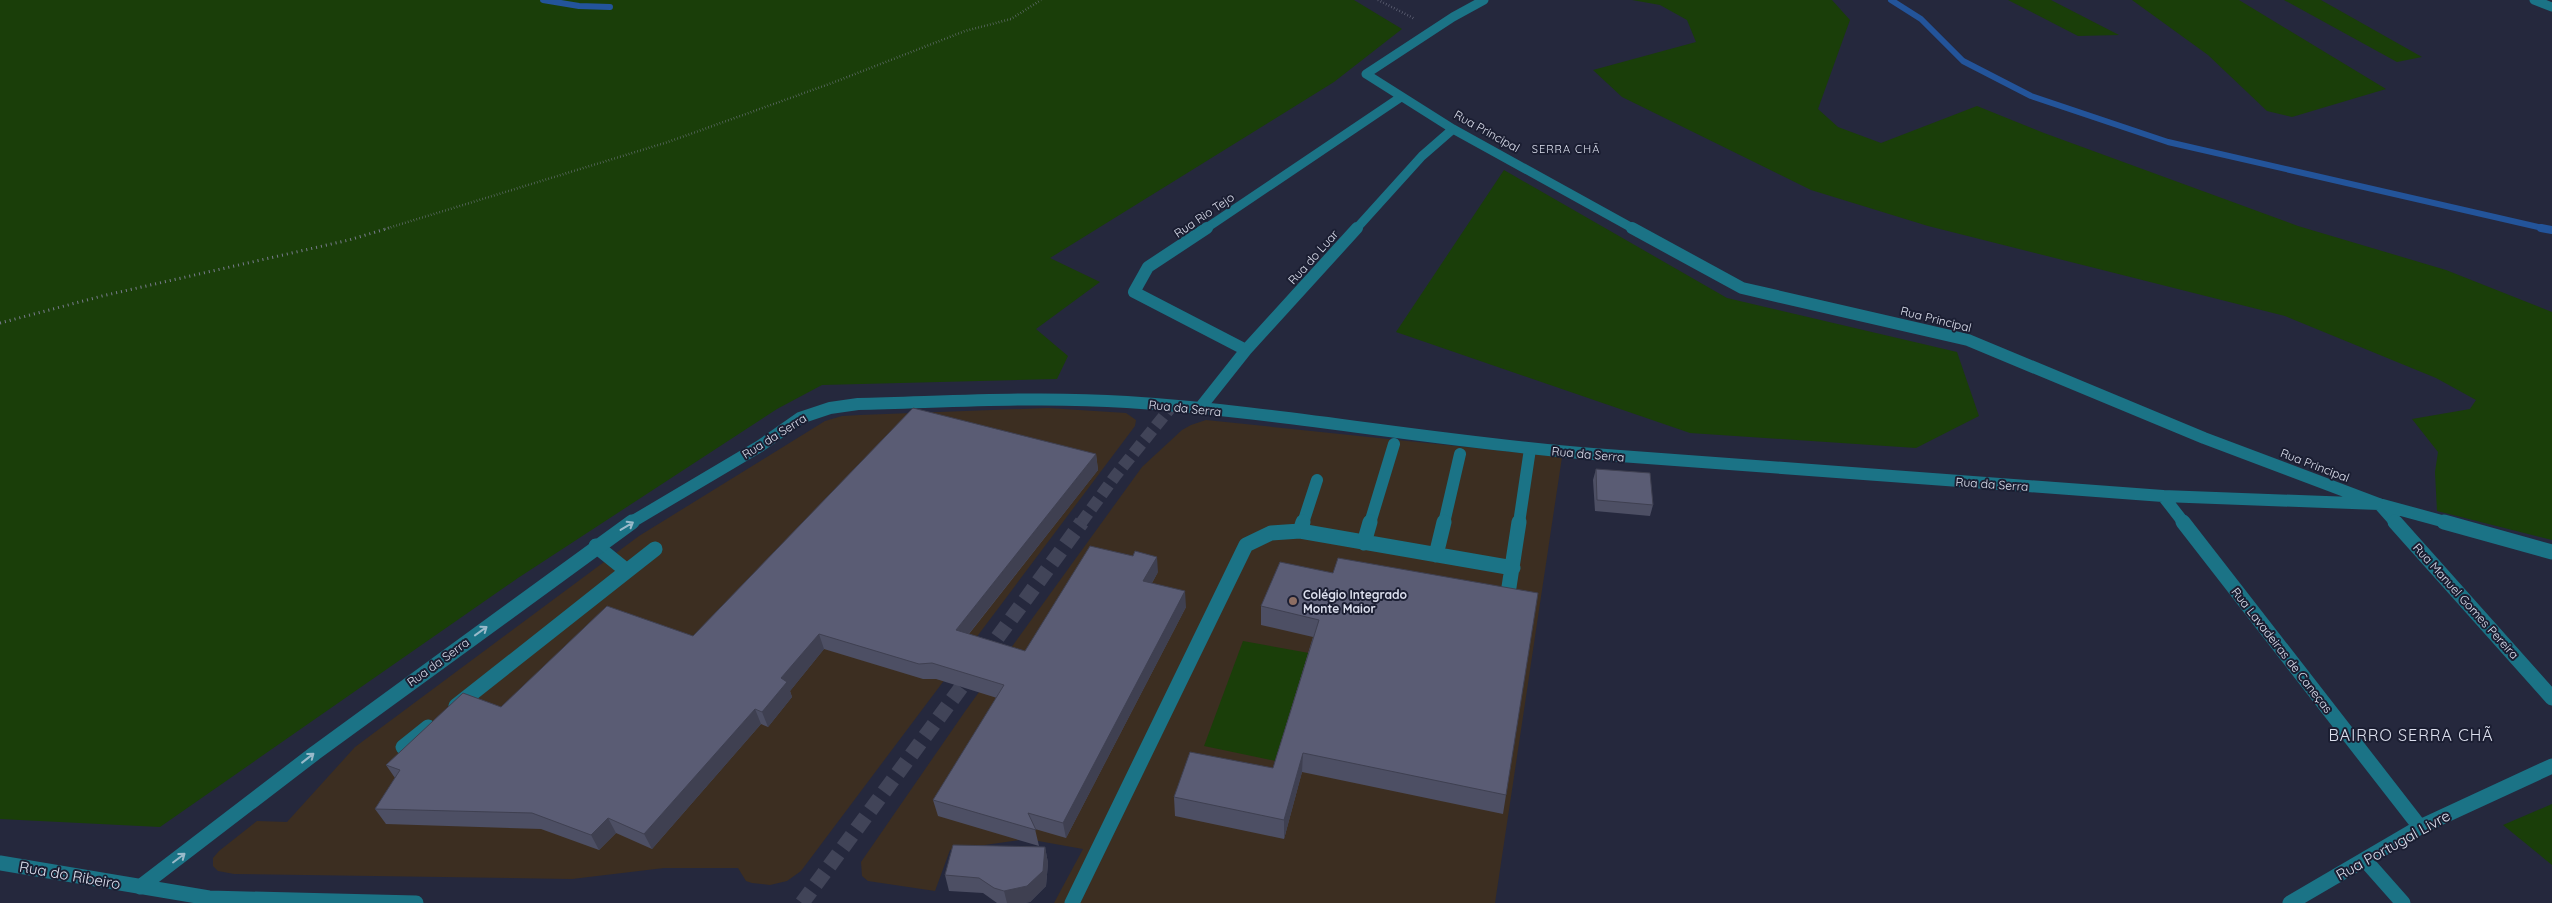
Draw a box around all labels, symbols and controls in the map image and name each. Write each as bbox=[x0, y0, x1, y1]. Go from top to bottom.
street label: Rua Principal bbox=[1452, 107, 1522, 155]
district label: SERRA CHÃ bbox=[1532, 142, 1600, 156]
street label: Rua Rio Tejo bbox=[1171, 189, 1237, 241]
street label: Rua do Luar bbox=[1285, 226, 1342, 287]
street label: Rua Principal bbox=[1899, 303, 1973, 335]
street label: Rua da Serra bbox=[1148, 397, 1222, 419]
street label: Rua da Serra bbox=[739, 410, 809, 462]
street label: Rua da Serra bbox=[1551, 443, 1625, 465]
street label: Rua Principal bbox=[2278, 445, 2352, 485]
street label: Rua da Serra bbox=[1955, 474, 2029, 494]
one-way arrow bbox=[619, 520, 633, 530]
street label: Rua Manuel Gomes Pereira bbox=[2410, 540, 2522, 662]
street label: Rua Lavadeiras de Caneças bbox=[2228, 584, 2336, 716]
place label: Colégio Integrado Monte Maior bbox=[1303, 587, 1408, 616]
marker: Colégio Integrado Monte Maior bbox=[1287, 595, 1299, 607]
one-way arrow bbox=[474, 626, 488, 636]
street label: Rua da Serra bbox=[404, 634, 472, 690]
district label: BAIRRO SERRA CHÃ bbox=[2328, 725, 2494, 745]
one-way arrow bbox=[301, 753, 314, 764]
street label: Rua Portugal Livre bbox=[2333, 806, 2453, 884]
one-way arrow bbox=[172, 852, 185, 863]
street label: Rua do Ribeiro bbox=[18, 857, 122, 893]

